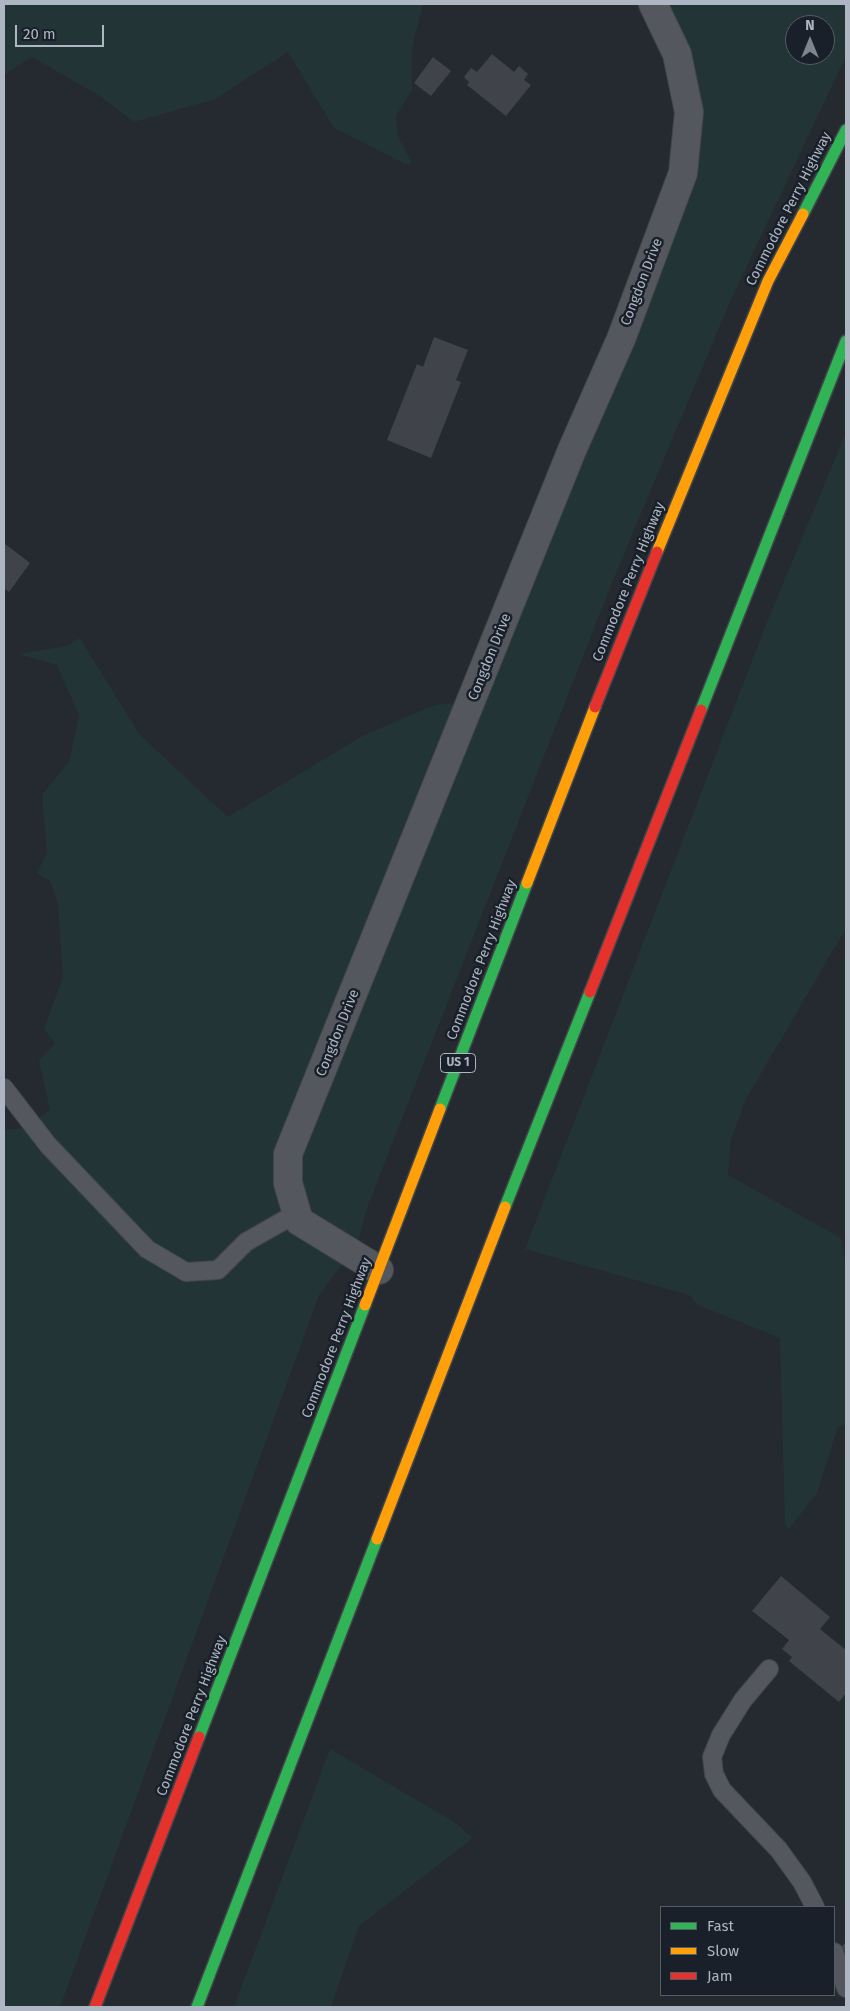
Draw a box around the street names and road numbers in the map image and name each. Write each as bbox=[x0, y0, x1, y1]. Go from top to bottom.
street label: Commodore Perry Highway bbox=[743, 129, 835, 289]
street label: Congdon Drive bbox=[618, 236, 666, 328]
street label: Commodore Perry Highway bbox=[589, 500, 669, 664]
street label: Congdon Drive bbox=[465, 611, 515, 703]
street label: Commodore Perry Highway bbox=[444, 877, 520, 1043]
street label: Congdon Drive bbox=[313, 987, 363, 1079]
road number: US 1 bbox=[440, 1054, 476, 1072]
street label: Commodore Perry Highway bbox=[299, 1255, 375, 1421]
street label: Commodore Perry Highway bbox=[154, 1633, 230, 1799]

